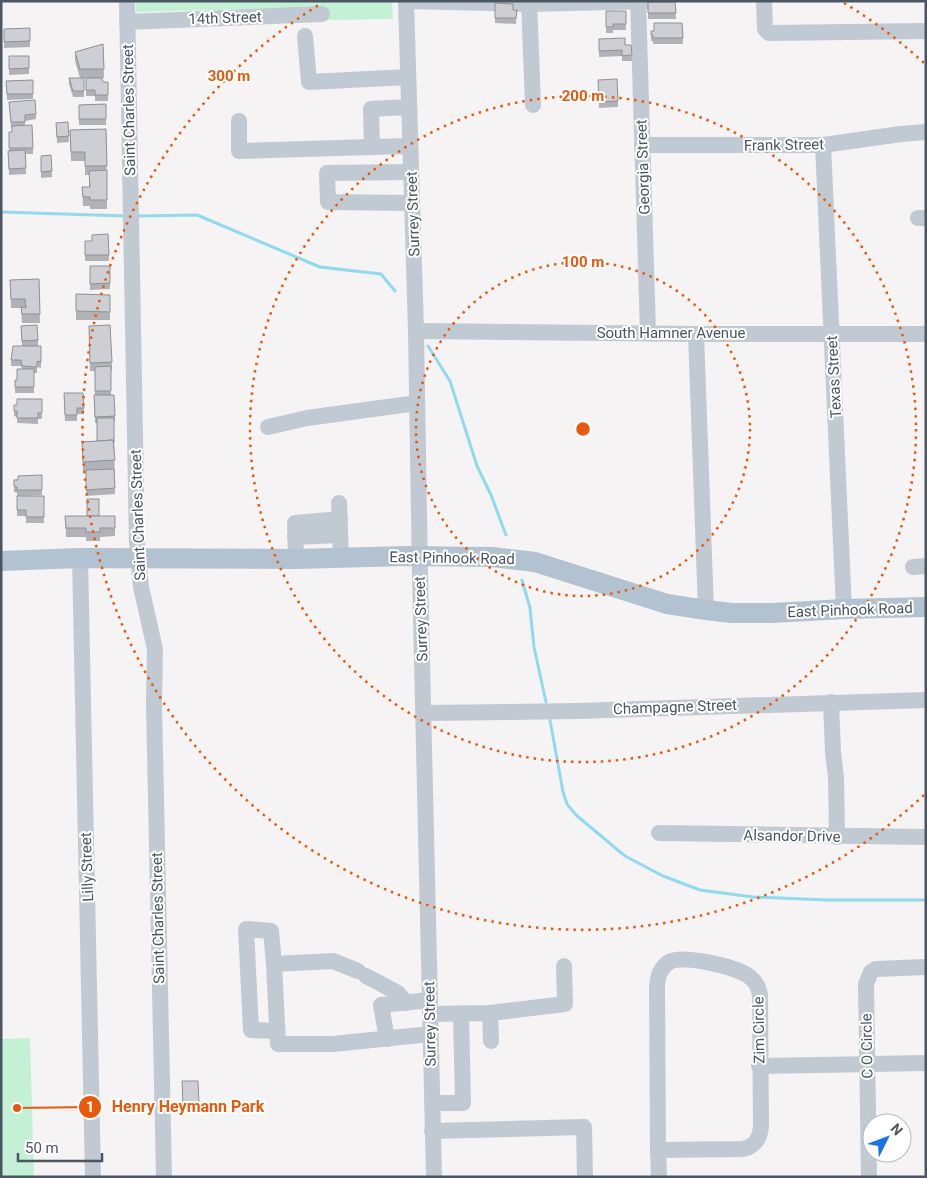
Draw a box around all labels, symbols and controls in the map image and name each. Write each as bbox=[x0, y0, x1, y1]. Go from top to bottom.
street label: 14th Street bbox=[188, 8, 262, 28]
street label: Saint Charles Street bbox=[119, 44, 139, 176]
text: 300 m bbox=[208, 67, 250, 85]
text: 200 m bbox=[562, 87, 604, 105]
street label: Georgia Street bbox=[632, 119, 654, 215]
street label: Frank Street bbox=[744, 135, 824, 155]
street label: Surrey Street bbox=[403, 171, 423, 257]
text: 100 m bbox=[562, 253, 604, 271]
street label: South Hamner Avenue bbox=[597, 324, 745, 342]
street label: Texas Street bbox=[823, 335, 845, 419]
centre of rings bbox=[574, 420, 592, 438]
street label: Saint Charles Street bbox=[127, 449, 149, 581]
street label: East Pinhook Road bbox=[389, 548, 515, 568]
street label: Surrey Street bbox=[411, 576, 431, 662]
street label: East Pinhook Road bbox=[787, 599, 913, 621]
street label: Champagne Street bbox=[613, 696, 737, 718]
street label: Alsandor Drive bbox=[743, 826, 841, 846]
street label: Lilly Street bbox=[77, 832, 97, 902]
street label: Saint Charles Street bbox=[148, 852, 168, 984]
street label: Surrey Street bbox=[420, 981, 440, 1067]
street label: Zim Circle bbox=[749, 996, 769, 1064]
street label: C O Circle bbox=[857, 1013, 877, 1079]
callout: Henry Heymann Park bbox=[77, 1091, 275, 1122]
text: Henry Heymann Park bbox=[112, 1097, 265, 1116]
text: 1 bbox=[86, 1098, 94, 1116]
north arrow bbox=[862, 1113, 912, 1163]
text: N bbox=[887, 1120, 906, 1138]
scale bar bbox=[18, 1130, 101, 1162]
text: 50 m bbox=[25, 1139, 59, 1157]

